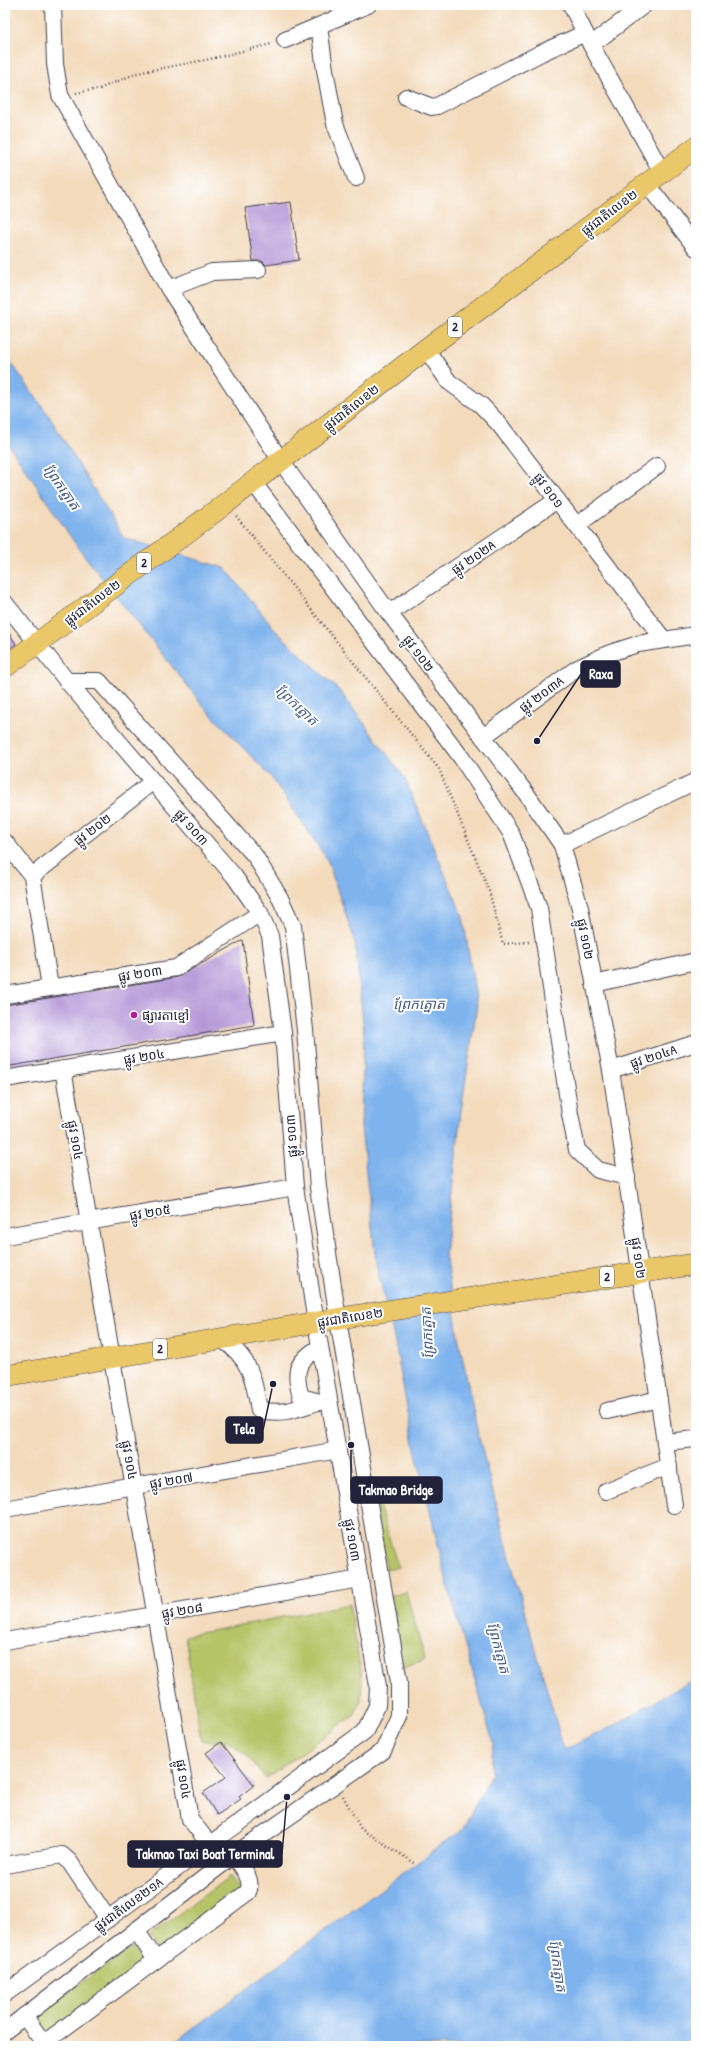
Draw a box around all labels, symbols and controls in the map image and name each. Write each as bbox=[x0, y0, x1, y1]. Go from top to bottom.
street label: ផ្លូវជាតិលេខ២ bbox=[577, 185, 643, 242]
road number: 2 bbox=[448, 317, 462, 337]
street label: ផ្លូវជាតិលេខ២ bbox=[319, 379, 385, 437]
water label: ព្រែកត្នោត bbox=[40, 460, 86, 514]
street label: ផ្លូវ ១០១ bbox=[527, 469, 568, 513]
street label: ផ្លូវ ២០២A bbox=[447, 535, 501, 581]
road number: 2 bbox=[137, 553, 151, 573]
street label: ផ្លូវជាតិលេខ២ bbox=[60, 575, 126, 632]
street label: ផ្លូវ ១០២ bbox=[397, 631, 439, 677]
callout: Raxa bbox=[581, 661, 620, 687]
text: Raxa bbox=[589, 664, 613, 683]
street label: ផ្លូវ ២០៣A bbox=[515, 671, 569, 719]
water label: ព្រែកត្នោត bbox=[272, 680, 324, 730]
street label: ផ្លូវ ១០៣ bbox=[169, 805, 213, 851]
street label: ផ្លូវ ២០២ bbox=[69, 809, 116, 852]
street label: ផ្លូវ ១០២ bbox=[570, 917, 599, 962]
street label: ផ្លូវ ២០៣ bbox=[117, 961, 164, 988]
water label: ព្រែកត្នោត bbox=[393, 994, 446, 1013]
place label: ផ្សារតាខ្មៅ bbox=[142, 1006, 189, 1024]
marker: ផ្សារតាខ្មៅ bbox=[129, 1010, 139, 1020]
street label: ផ្លូវ ២០៤A bbox=[627, 1040, 680, 1075]
street label: ផ្លូវ ២០៤ bbox=[122, 1044, 166, 1071]
street label: ផ្លូវ ១០៣ bbox=[281, 1114, 304, 1158]
street label: ផ្លូវ ១០៤ bbox=[61, 1119, 88, 1162]
street label: ផ្លូវ ២០៥ bbox=[128, 1200, 173, 1227]
street label: ផ្លូវ ១០២ bbox=[624, 1236, 651, 1280]
road number: 2 bbox=[600, 1267, 614, 1287]
street label: ផ្លូវជាតិលេខ២ bbox=[316, 1303, 385, 1334]
water label: ព្រែកត្នោត bbox=[416, 1306, 438, 1359]
road number: 2 bbox=[153, 1339, 167, 1359]
callout: Tela bbox=[226, 1417, 263, 1443]
text: Tela bbox=[232, 1419, 255, 1438]
street label: ផ្លូវ ១០៤ bbox=[115, 1439, 142, 1482]
street label: ផ្លូវ ២០៧ bbox=[148, 1467, 195, 1495]
callout: Takmao Bridge bbox=[351, 1477, 442, 1503]
text: Takmao Bridge bbox=[358, 1480, 434, 1501]
street label: ផ្លូវ ១០៣ bbox=[338, 1517, 366, 1563]
street label: ផ្លូវ ២០៨ bbox=[160, 1598, 205, 1625]
water label: ព្រែកត្នោត bbox=[483, 1620, 516, 1676]
street label: ផ្លូវ ១០៤ bbox=[169, 1758, 196, 1801]
callout: Takmao Taxi Boat Terminal bbox=[128, 1841, 282, 1867]
text: Takmao Taxi Boat Terminal bbox=[135, 1844, 274, 1863]
street label: ផ្លូវជាតិលេខ២១A bbox=[90, 1872, 168, 1937]
water label: ព្រែកត្នោត bbox=[545, 1939, 572, 1994]

